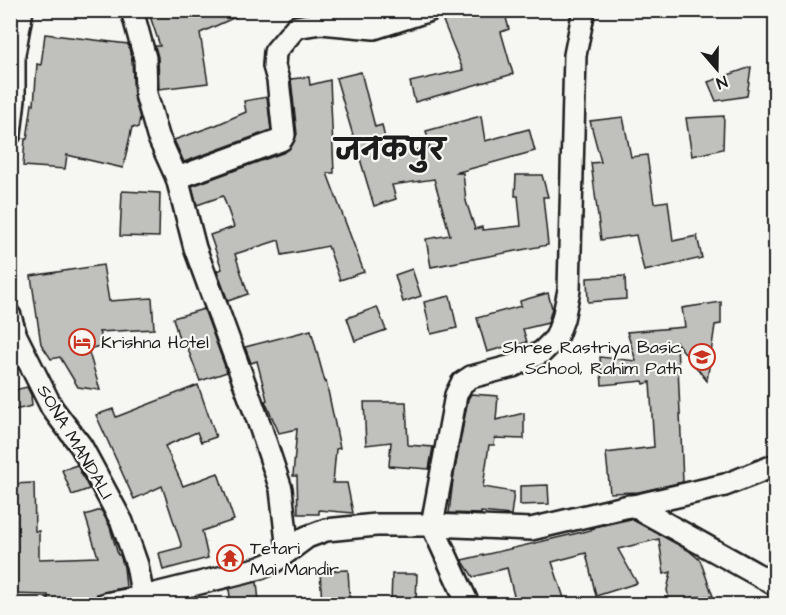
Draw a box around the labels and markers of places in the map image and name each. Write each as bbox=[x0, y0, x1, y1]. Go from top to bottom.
hotel icon: Krishna Hotel bbox=[67, 327, 97, 357]
place label: Krishna Hotel bbox=[101, 330, 209, 355]
place label: Shree Rastriya Basic School, Rahim Path bbox=[503, 335, 682, 381]
school or university icon: Shree Rastriya Basic School, Rahim Path bbox=[687, 342, 717, 372]
place label: Tetari Mai Mandir bbox=[250, 536, 339, 582]
temple icon: Tetari Mai Mandir bbox=[215, 543, 245, 573]

